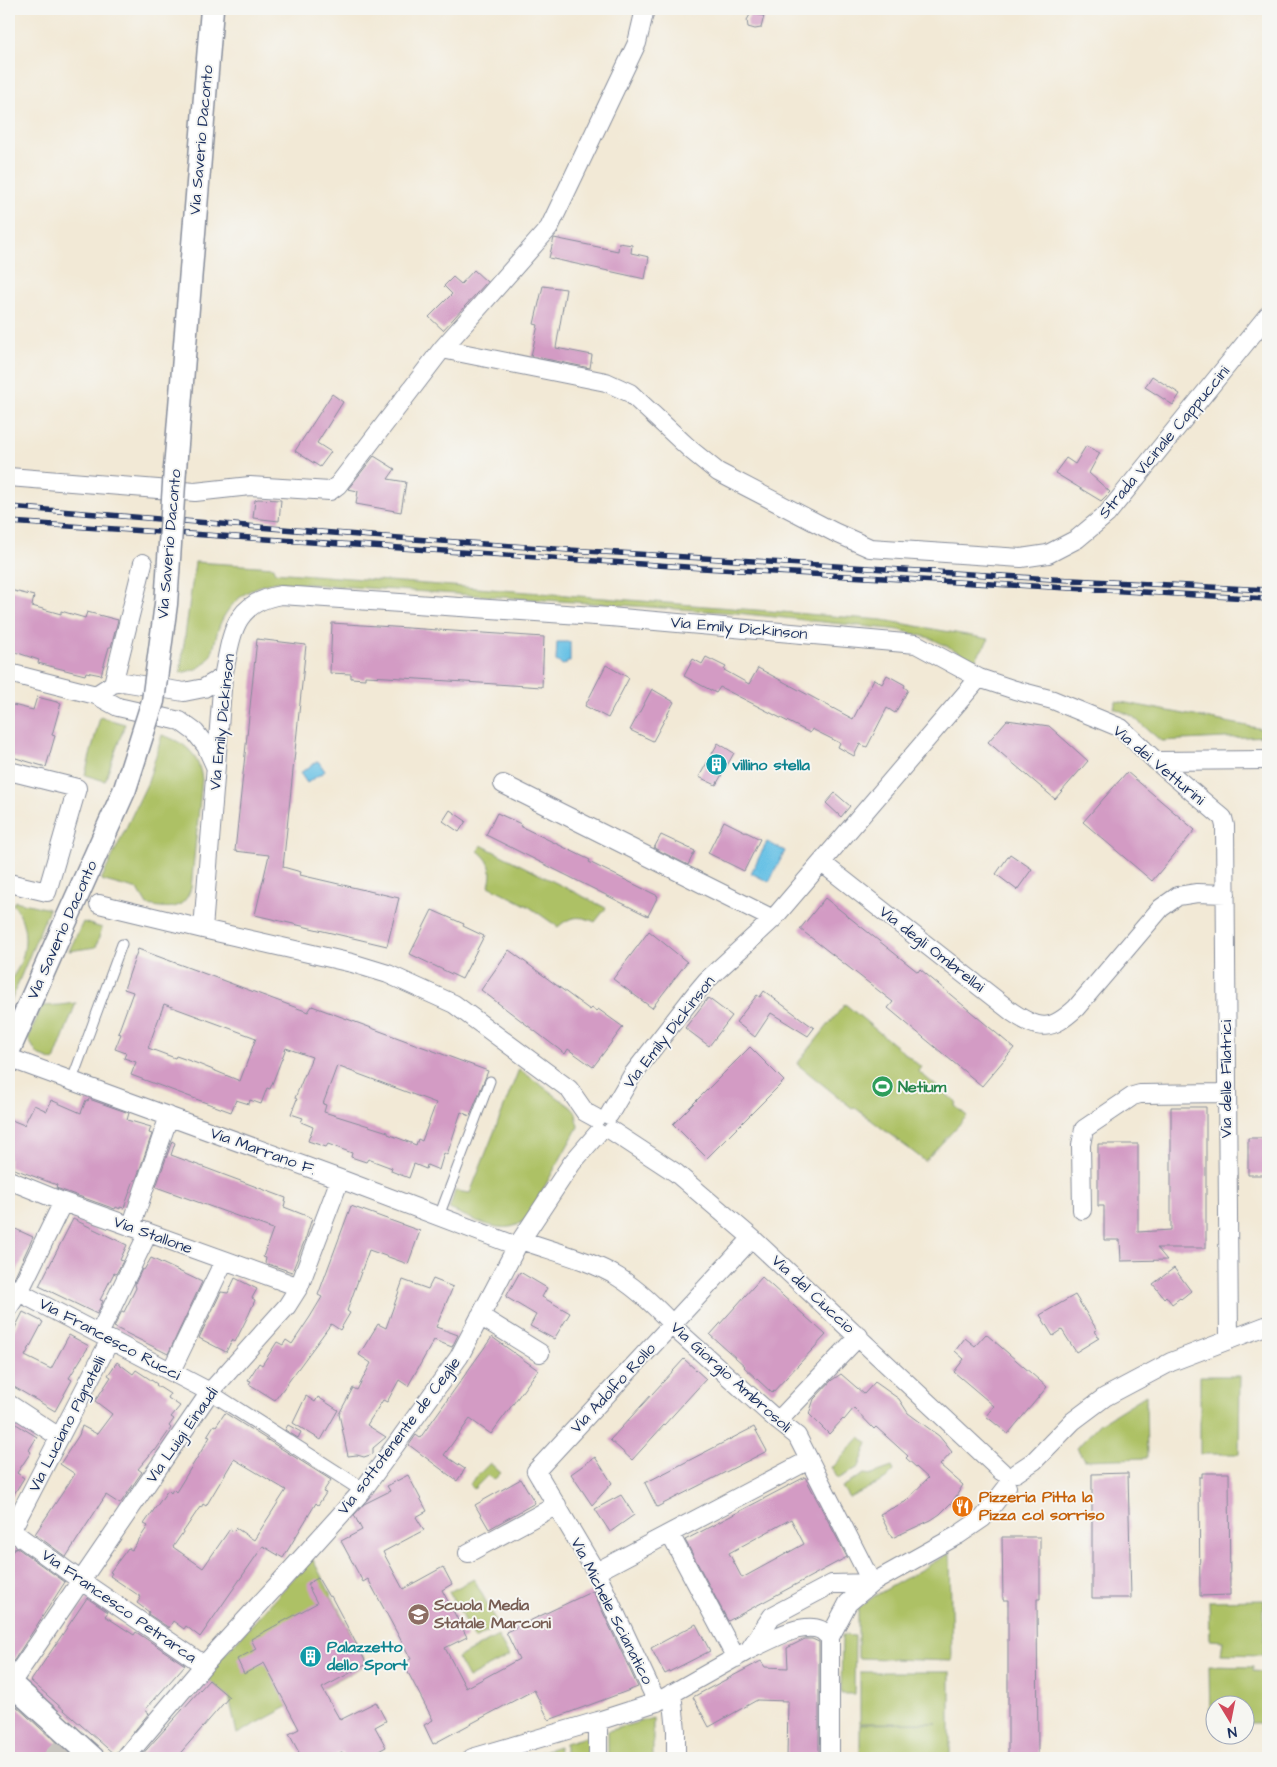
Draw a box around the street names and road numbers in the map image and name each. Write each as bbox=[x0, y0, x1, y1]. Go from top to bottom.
street label: Via Saverio Daconto bbox=[183, 64, 219, 216]
street label: Strada Vicinale Cappuccini bbox=[1093, 360, 1235, 523]
street label: Via Saverio Daconto bbox=[151, 468, 187, 620]
street label: Via Emily Dickinson bbox=[670, 611, 808, 646]
street label: Via Emily Dickinson bbox=[204, 653, 241, 792]
street label: Via dei Vetturini bbox=[1108, 720, 1210, 810]
street label: Via Saverio Daconto bbox=[21, 857, 103, 1003]
street label: Via degli Ombrellai bbox=[874, 901, 990, 998]
street label: Via Emily Dickinson bbox=[618, 971, 721, 1093]
street label: Via delle Filatrici bbox=[1215, 1019, 1237, 1138]
street label: Via Marrano F. bbox=[207, 1122, 319, 1180]
street label: Via Stallone bbox=[110, 1211, 196, 1260]
street label: Via del Ciuccio bbox=[767, 1250, 859, 1338]
street label: Via Francesco Rucci bbox=[35, 1292, 185, 1386]
street label: Via Giorgio Ambrosoli bbox=[665, 1317, 797, 1438]
street label: Via Adolfo Rollo bbox=[565, 1338, 661, 1438]
street label: Via Luciano Pignatelli bbox=[23, 1352, 112, 1496]
street label: Via sottotenente de Ceglie bbox=[332, 1352, 467, 1520]
street label: Via Luigi Einaudi bbox=[141, 1382, 224, 1488]
street label: Via Michele Scianatico bbox=[565, 1534, 659, 1688]
street label: Via Francesco Petrarca bbox=[37, 1544, 201, 1668]

